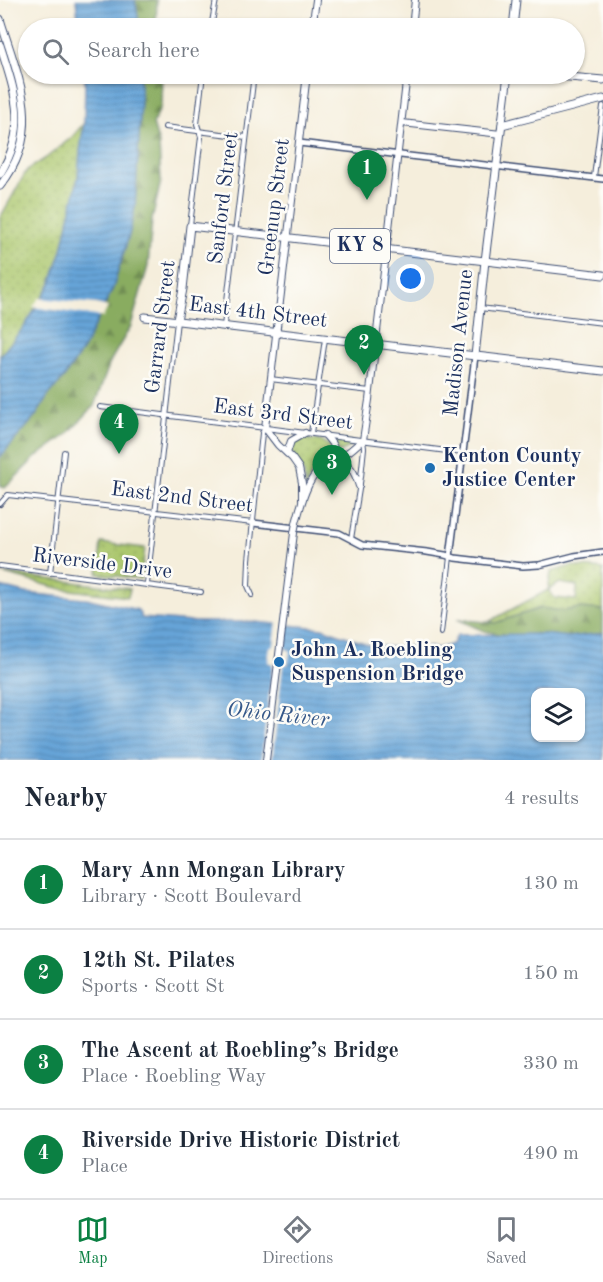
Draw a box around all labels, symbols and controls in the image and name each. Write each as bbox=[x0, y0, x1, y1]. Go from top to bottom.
search box bbox=[18, 18, 585, 84]
icon: search bbox=[39, 35, 72, 68]
text: Search here bbox=[87, 40, 200, 62]
street label: Sanford Street bbox=[205, 131, 243, 265]
street label: Greenup Street bbox=[256, 137, 294, 277]
pin: 1 bbox=[348, 150, 386, 200]
road number: KY 8 bbox=[330, 229, 390, 263]
street label: Garrard Street bbox=[142, 259, 180, 395]
your location bbox=[396, 264, 425, 293]
street label: Madison Avenue bbox=[441, 268, 477, 418]
street label: East 4th Street bbox=[187, 294, 329, 332]
pin: 2 bbox=[344, 326, 384, 375]
street label: East 3rd Street bbox=[212, 396, 354, 434]
pin: 4 bbox=[100, 404, 138, 454]
pin: 3 bbox=[312, 446, 352, 495]
place label: Kenton County Justice Center bbox=[442, 446, 582, 491]
marker: Kenton County Justice Center bbox=[423, 461, 437, 475]
street label: East 2nd Street bbox=[110, 479, 254, 517]
street label: Riverside Drive bbox=[31, 545, 173, 583]
place label: John A. Roebling Suspension Bridge bbox=[291, 640, 464, 685]
marker: John A. Roebling Suspension Bridge bbox=[272, 655, 286, 669]
map controls bbox=[531, 688, 585, 742]
button: layers bbox=[531, 688, 585, 742]
water label: Ohio River bbox=[226, 699, 331, 731]
text: Nearby bbox=[24, 786, 108, 812]
text: 4 results bbox=[504, 789, 579, 809]
text: Mary Ann Mongan Library bbox=[81, 860, 346, 882]
text: 1 bbox=[38, 874, 49, 894]
text: 130 m bbox=[523, 874, 579, 894]
text: Library · Scott Boulevard bbox=[81, 887, 302, 907]
text: 12th St. Pilates bbox=[81, 950, 235, 972]
text: 2 bbox=[38, 964, 49, 984]
text: 150 m bbox=[523, 964, 579, 984]
text: Sports · Scott St bbox=[81, 977, 224, 997]
text: The Ascent at Roebling’s Bridge bbox=[81, 1040, 399, 1062]
text: 3 bbox=[38, 1054, 49, 1074]
text: 330 m bbox=[523, 1054, 579, 1074]
text: Place · Roebling Way bbox=[81, 1067, 266, 1087]
text: Riverside Drive Historic District bbox=[81, 1130, 400, 1152]
text: 4 bbox=[38, 1144, 49, 1164]
text: 490 m bbox=[523, 1144, 579, 1164]
text: Place bbox=[81, 1157, 128, 1177]
tab: Map bbox=[76, 1213, 109, 1269]
tab: Directions bbox=[262, 1213, 333, 1269]
tab: Saved bbox=[486, 1213, 527, 1269]

